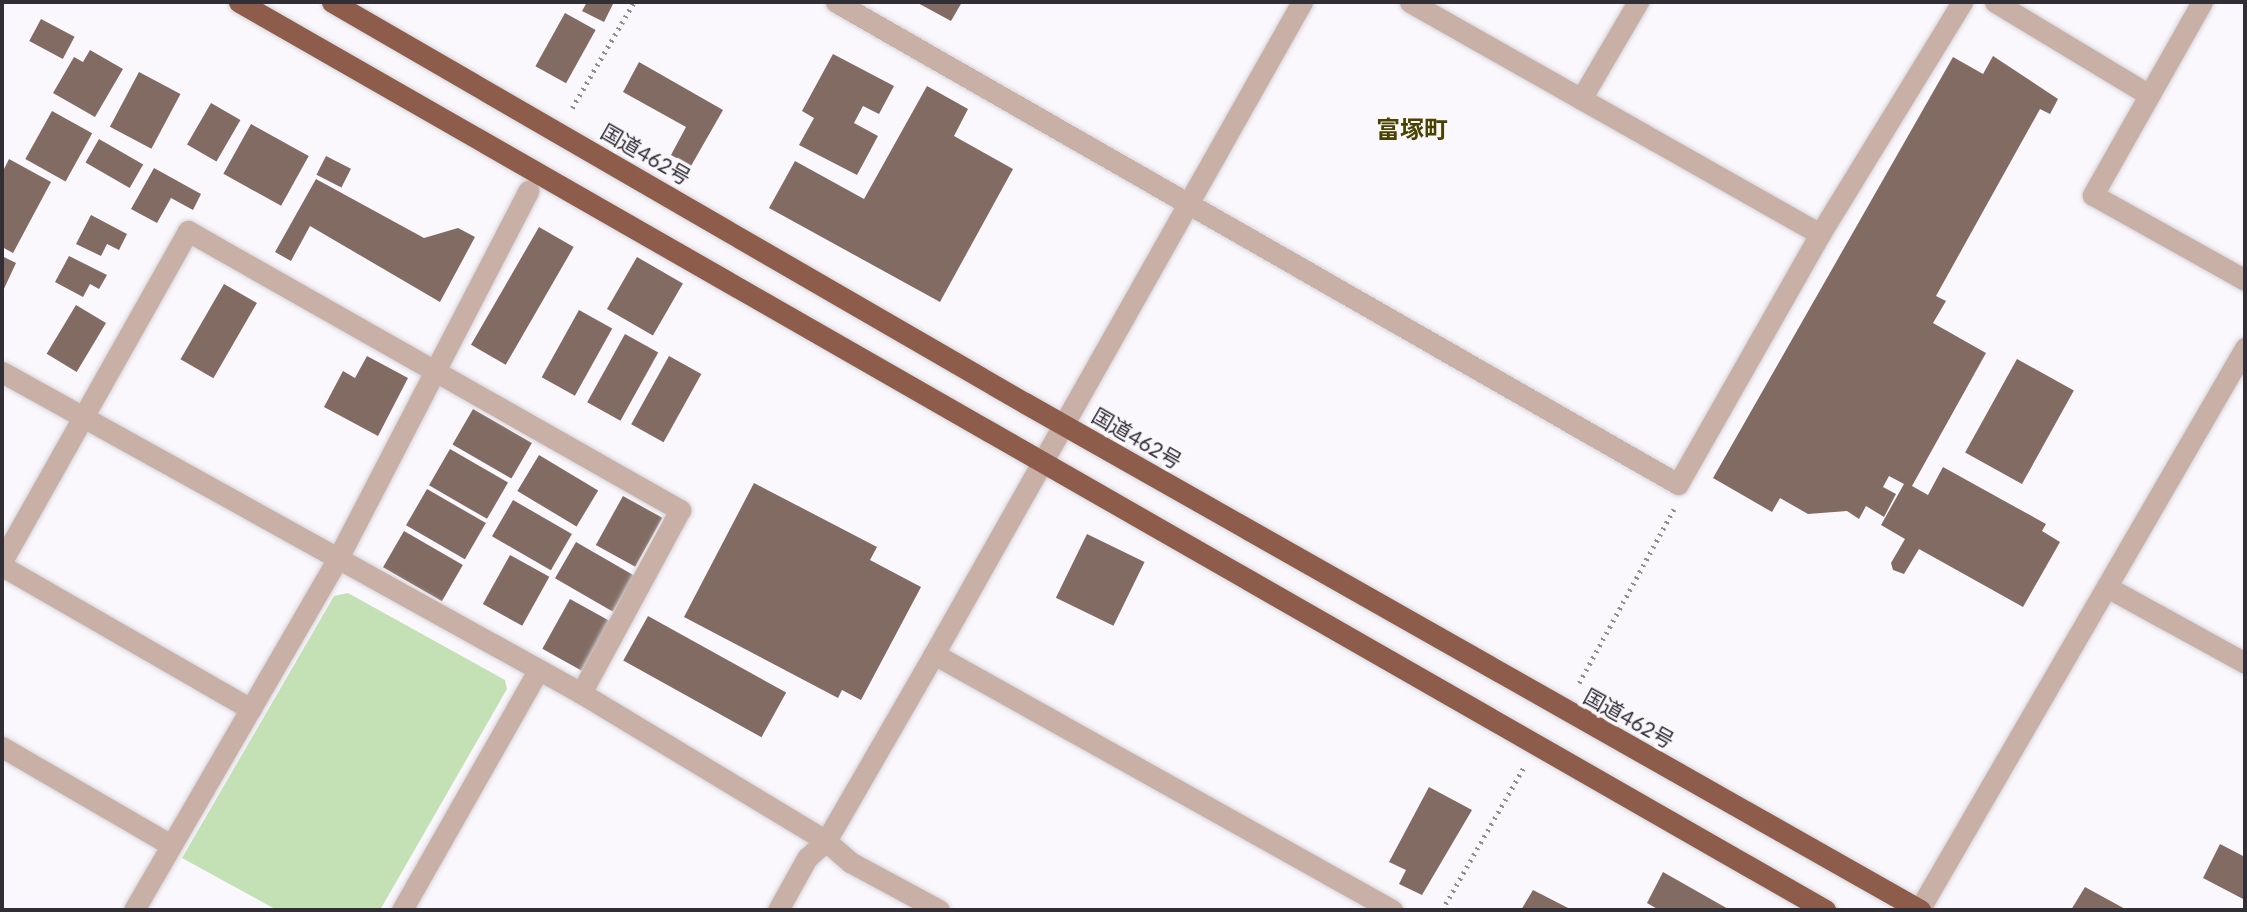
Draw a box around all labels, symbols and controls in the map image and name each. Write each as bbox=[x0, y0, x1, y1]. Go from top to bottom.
district label: 富塚町 bbox=[1376, 115, 1448, 143]
street label: 国道462号 bbox=[597, 118, 695, 190]
street label: 国道462号 bbox=[1088, 402, 1186, 474]
street label: 国道462号 bbox=[1579, 683, 1679, 753]

